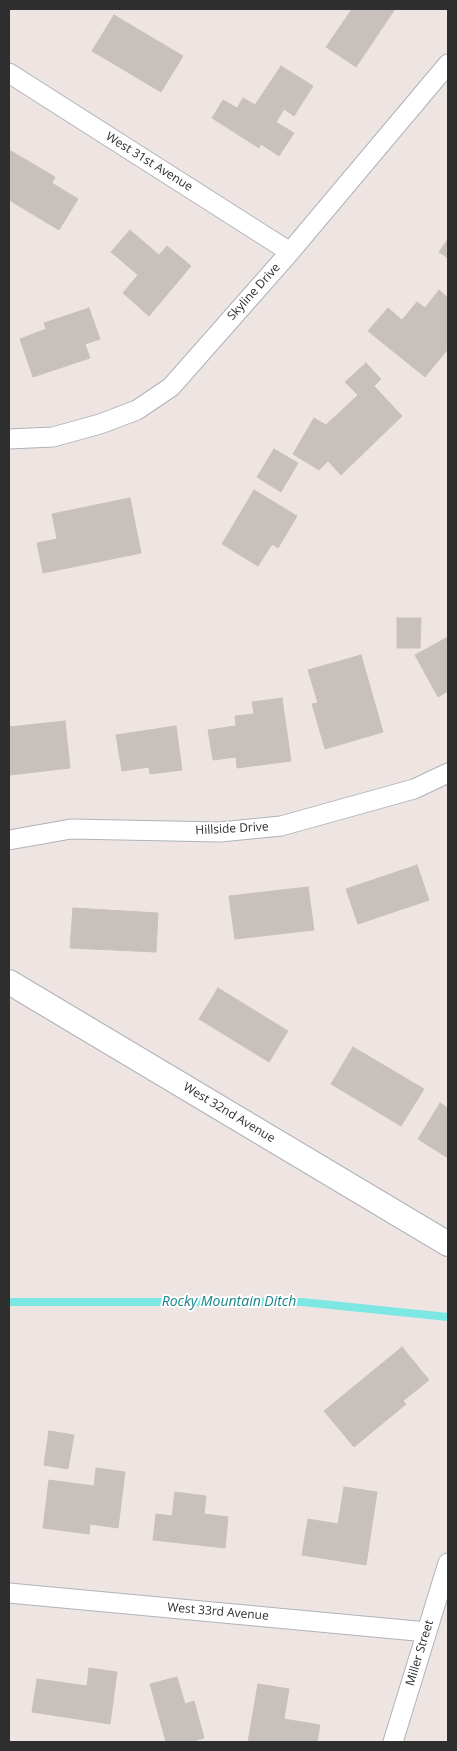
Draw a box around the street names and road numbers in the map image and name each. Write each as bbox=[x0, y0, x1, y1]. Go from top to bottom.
street label: West 31st Avenue bbox=[103, 130, 195, 194]
street label: Skyline Drive bbox=[225, 261, 283, 323]
street label: Hillside Drive bbox=[195, 820, 269, 838]
street label: West 32nd Avenue bbox=[181, 1080, 277, 1146]
street label: West 33rd Avenue bbox=[167, 1600, 269, 1624]
street label: Miller Street bbox=[403, 1618, 437, 1688]

